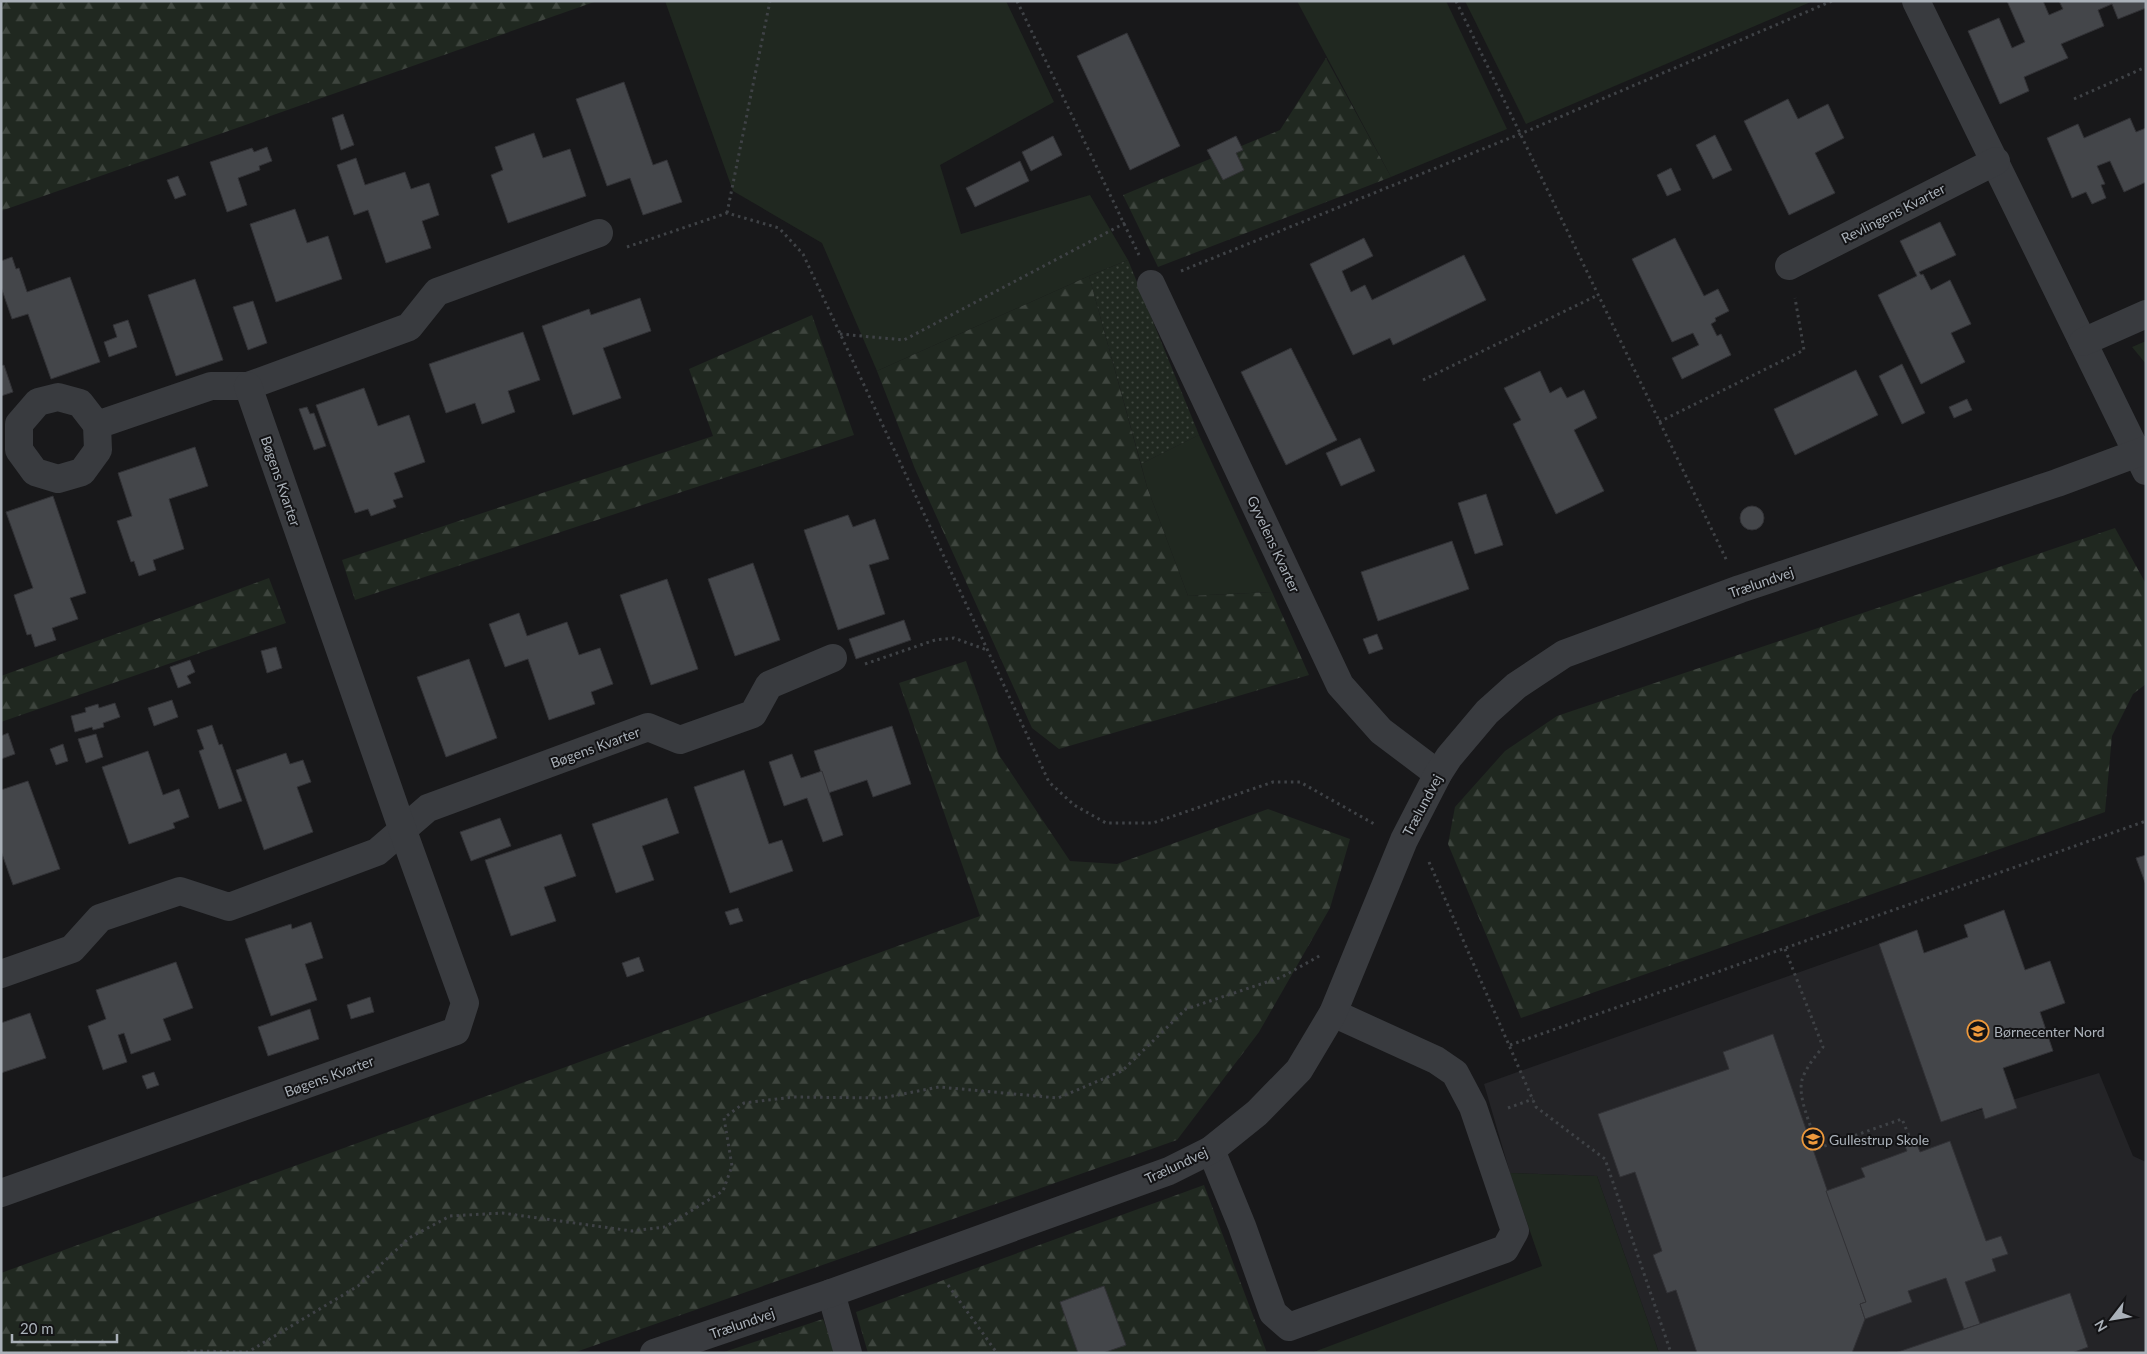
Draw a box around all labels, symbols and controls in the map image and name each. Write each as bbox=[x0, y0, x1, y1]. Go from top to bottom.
street label: Revlingens Kvarter bbox=[1838, 179, 1948, 247]
street label: Bøgens Kvarter bbox=[258, 434, 304, 528]
street label: Gyvelens Kvarter bbox=[1244, 493, 1304, 595]
street label: Trælundvej bbox=[1726, 563, 1796, 601]
street label: Bøgens Kvarter bbox=[548, 723, 642, 771]
street label: Trælundvej bbox=[1399, 771, 1445, 839]
school or university icon: Børnecenter Nord bbox=[1966, 1019, 1990, 1043]
place label: Børnecenter Nord bbox=[1994, 1023, 2105, 1040]
street label: Bøgens Kvarter bbox=[282, 1052, 376, 1100]
school or university icon: Gullestrup Skole bbox=[1801, 1127, 1825, 1151]
place label: Gullestrup Skole bbox=[1829, 1131, 1929, 1148]
street label: Trælundvej bbox=[1142, 1143, 1210, 1187]
north arrow bbox=[2087, 1294, 2137, 1344]
street label: Trælundvej bbox=[707, 1304, 777, 1342]
scale bar bbox=[12, 1312, 118, 1344]
text: N bbox=[2090, 1317, 2110, 1335]
text: 20 m bbox=[20, 1319, 54, 1337]

